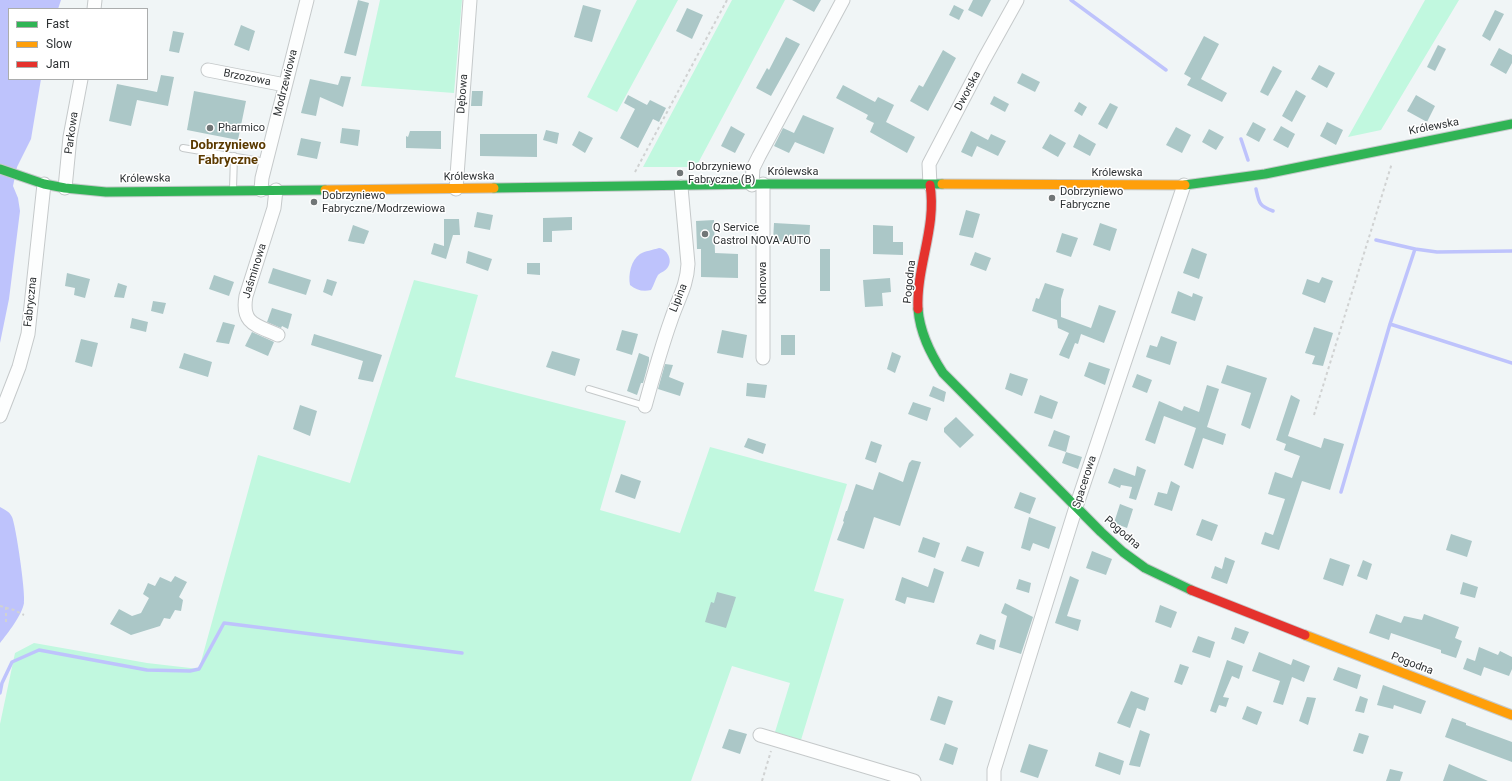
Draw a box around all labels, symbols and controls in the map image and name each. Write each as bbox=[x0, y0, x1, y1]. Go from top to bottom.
legend bbox=[8, 8, 148, 80]
text: Fast bbox=[46, 17, 69, 31]
text: Slow bbox=[46, 37, 72, 51]
street label: Modrzewiowa bbox=[271, 48, 301, 118]
text: Jam bbox=[46, 57, 70, 71]
street label: Brzozowa bbox=[222, 67, 272, 89]
street label: Dworska bbox=[952, 69, 984, 113]
street label: Dębowa bbox=[455, 74, 471, 114]
street label: Parkowa bbox=[62, 111, 82, 155]
street label: Królewska bbox=[1408, 116, 1460, 138]
place label: Pharmico bbox=[218, 121, 265, 135]
marker: Pharmico bbox=[205, 123, 215, 133]
district label: Dobrzyniewo Fabryczne bbox=[190, 138, 266, 169]
place label: Dobrzyniewo Fabryczne (B) bbox=[688, 160, 755, 186]
street label: Królewska bbox=[768, 165, 818, 179]
street label: Królewska bbox=[1092, 166, 1142, 180]
marker: Dobrzyniewo Fabryczne (B) bbox=[675, 168, 685, 178]
street label: Królewska bbox=[443, 170, 495, 184]
street label: Królewska bbox=[119, 172, 171, 186]
place label: Dobrzyniewo Fabryczne bbox=[1060, 185, 1123, 211]
place label: Dobrzyniewo Fabryczne/Modrzewiowa bbox=[322, 189, 445, 215]
marker: Dobrzyniewo Fabryczne bbox=[1047, 193, 1057, 203]
marker: Dobrzyniewo Fabryczne/Modrzewiowa bbox=[309, 197, 319, 207]
place label: Q Service Castrol NOVA AUTO bbox=[713, 221, 811, 247]
marker: Q Service Castrol NOVA AUTO bbox=[700, 229, 710, 239]
street label: Jaśminowa bbox=[240, 242, 270, 300]
street label: Pogodna bbox=[901, 260, 919, 304]
street label: Klonowa bbox=[756, 262, 770, 304]
street label: Fabryczna bbox=[22, 276, 40, 328]
street label: Lipina bbox=[667, 282, 691, 314]
street label: Spacerowa bbox=[1070, 454, 1100, 510]
street label: Pogodna bbox=[1101, 514, 1143, 552]
street label: Pogodna bbox=[1389, 650, 1435, 678]

